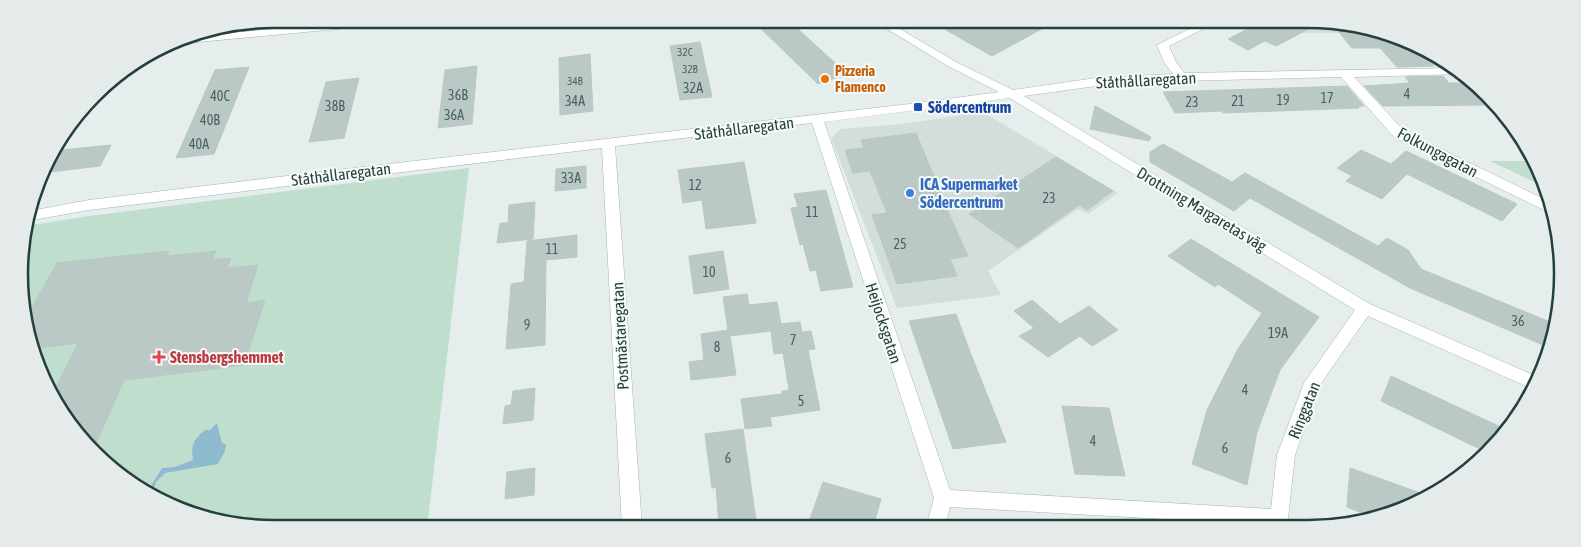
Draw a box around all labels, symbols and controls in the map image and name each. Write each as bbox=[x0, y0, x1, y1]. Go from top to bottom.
house number: 32C bbox=[677, 46, 693, 58]
house number: 32B bbox=[682, 63, 699, 75]
place label: Pizzeria Flamenco bbox=[835, 63, 886, 95]
street label: Ståthållaregatan bbox=[1095, 68, 1197, 93]
marker: Pizzeria Flamenco bbox=[819, 73, 831, 85]
house number: 34B bbox=[567, 75, 584, 87]
house number: 32A bbox=[683, 80, 703, 96]
house number: 4 bbox=[1404, 86, 1411, 102]
house number: 36B bbox=[448, 87, 468, 103]
house number: 40C bbox=[210, 88, 230, 104]
house number: 17 bbox=[1320, 90, 1334, 106]
house number: 19 bbox=[1276, 92, 1290, 108]
house number: 34A bbox=[565, 93, 585, 109]
house number: 21 bbox=[1231, 93, 1245, 109]
house number: 23 bbox=[1185, 94, 1199, 110]
house number: 38B bbox=[325, 98, 345, 114]
place label: Södercentrum bbox=[928, 98, 1011, 116]
marker: Södercentrum bbox=[912, 101, 924, 113]
house number: 36A bbox=[444, 107, 464, 123]
house number: 40B bbox=[200, 112, 220, 128]
street label: Ståthållaregatan bbox=[693, 113, 795, 144]
street label: Folkungagatan bbox=[1394, 123, 1481, 182]
house number: 40A bbox=[189, 136, 209, 152]
street label: Ståthållaregatan bbox=[290, 159, 392, 190]
street label: Drottning Margaretas väg bbox=[1134, 163, 1270, 256]
house number: 33A bbox=[561, 170, 581, 186]
place label: ICA Supermarket Södercentrum bbox=[920, 175, 1018, 211]
house number: 12 bbox=[688, 177, 702, 193]
marker: ICA Supermarket Södercentrum bbox=[904, 187, 916, 199]
house number: 23 bbox=[1042, 190, 1056, 206]
house number: 11 bbox=[805, 204, 819, 220]
house number: 25 bbox=[893, 236, 907, 252]
house number: 11 bbox=[545, 241, 559, 257]
house number: 10 bbox=[702, 264, 716, 280]
street label: Heijocksgatan bbox=[862, 280, 906, 366]
street label: Postmästaregatan bbox=[608, 282, 633, 390]
house number: 36 bbox=[1511, 313, 1525, 329]
house number: 9 bbox=[524, 317, 530, 333]
house number: 19A bbox=[1268, 325, 1288, 341]
house number: 7 bbox=[790, 332, 796, 348]
house number: 8 bbox=[714, 339, 721, 355]
place label: Stensbergshemmet bbox=[170, 348, 284, 366]
marker: Stensbergshemmet bbox=[152, 350, 166, 364]
street label: Ringgatan bbox=[1284, 379, 1324, 441]
house number: 4 bbox=[1242, 382, 1249, 398]
house number: 5 bbox=[798, 393, 804, 409]
house number: 4 bbox=[1090, 433, 1097, 449]
house number: 6 bbox=[1222, 440, 1229, 456]
house number: 6 bbox=[725, 450, 732, 466]

